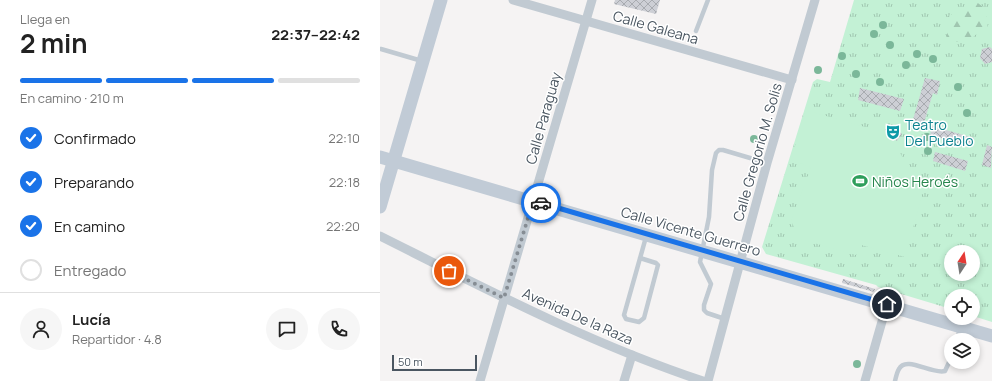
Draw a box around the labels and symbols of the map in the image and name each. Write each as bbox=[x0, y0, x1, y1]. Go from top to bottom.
street label: Calle Galeana bbox=[611, 6, 701, 48]
street label: Calle Paraguay bbox=[521, 69, 565, 166]
street label: Calle Gregorio M. Solis bbox=[728, 81, 786, 223]
place label: Teatro Del Pueblo bbox=[905, 115, 973, 150]
theatre icon: Teatro Del Pueblo bbox=[884, 123, 902, 141]
sports icon: Niños Heroés bbox=[851, 172, 869, 190]
place label: Niños Heroés bbox=[872, 172, 958, 191]
courier bbox=[521, 183, 561, 223]
street label: Calle Vicente Guerrero bbox=[619, 202, 763, 260]
north arrow bbox=[944, 245, 980, 281]
pin bbox=[432, 254, 466, 288]
street label: Avenida De la Raza bbox=[520, 283, 636, 349]
pin bbox=[870, 287, 904, 321]
scale bar bbox=[392, 353, 477, 372]

